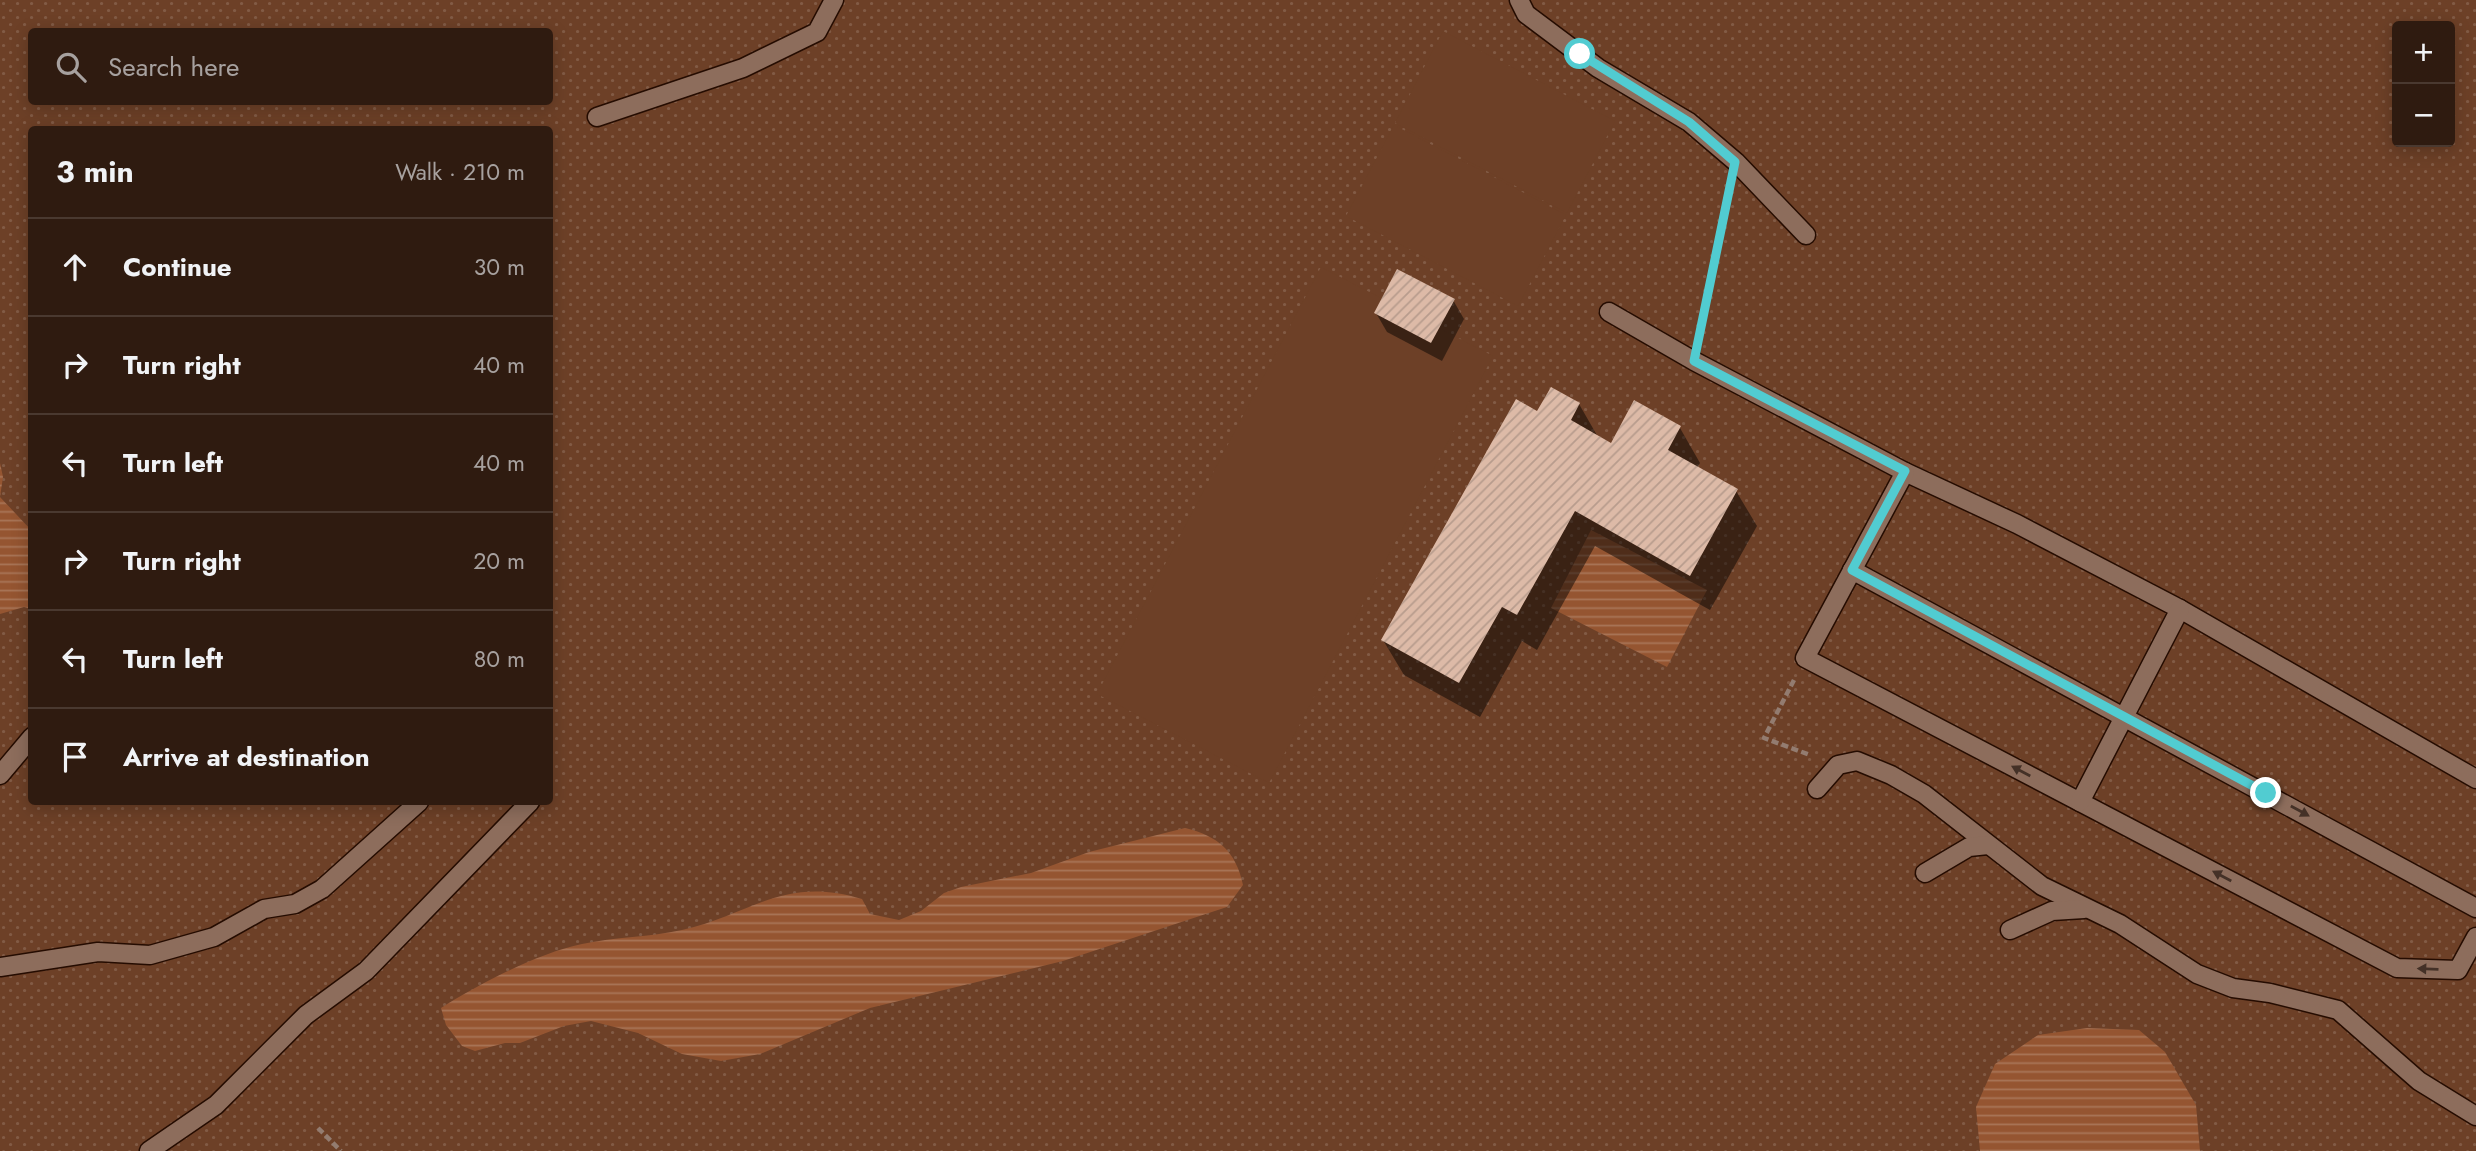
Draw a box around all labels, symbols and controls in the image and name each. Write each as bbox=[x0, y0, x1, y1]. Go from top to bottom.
map controls bbox=[2392, 21, 2455, 147]
button: + bbox=[2392, 21, 2455, 84]
search box bbox=[28, 28, 553, 105]
route start bbox=[1564, 38, 1595, 69]
icon: search bbox=[52, 48, 90, 86]
text: Search here bbox=[108, 48, 240, 86]
button: − bbox=[2392, 84, 2455, 147]
text: 3 min bbox=[56, 150, 134, 193]
text: Walk · 210 m bbox=[395, 155, 525, 189]
icon: ahead bbox=[56, 248, 94, 286]
text: Continue bbox=[123, 248, 232, 286]
text: 30 m bbox=[474, 250, 525, 284]
icon: right bbox=[56, 346, 94, 384]
text: Turn right bbox=[123, 346, 241, 384]
text: 40 m bbox=[473, 348, 525, 382]
icon: left bbox=[56, 444, 94, 482]
text: Turn left bbox=[123, 444, 223, 482]
text: 40 m bbox=[473, 446, 525, 480]
icon: right bbox=[56, 542, 94, 580]
text: Turn right bbox=[123, 542, 241, 580]
text: 20 m bbox=[473, 544, 525, 578]
icon: left bbox=[56, 640, 94, 678]
text: Turn left bbox=[123, 640, 223, 678]
text: 80 m bbox=[474, 642, 525, 676]
icon: arrive bbox=[56, 738, 94, 776]
text: Arrive at destination bbox=[123, 738, 370, 776]
one-way arrow bbox=[2011, 765, 2031, 777]
route end bbox=[2250, 777, 2281, 808]
one-way arrow bbox=[2291, 805, 2311, 817]
one-way arrow bbox=[2212, 871, 2232, 883]
one-way arrow bbox=[2416, 963, 2438, 974]

